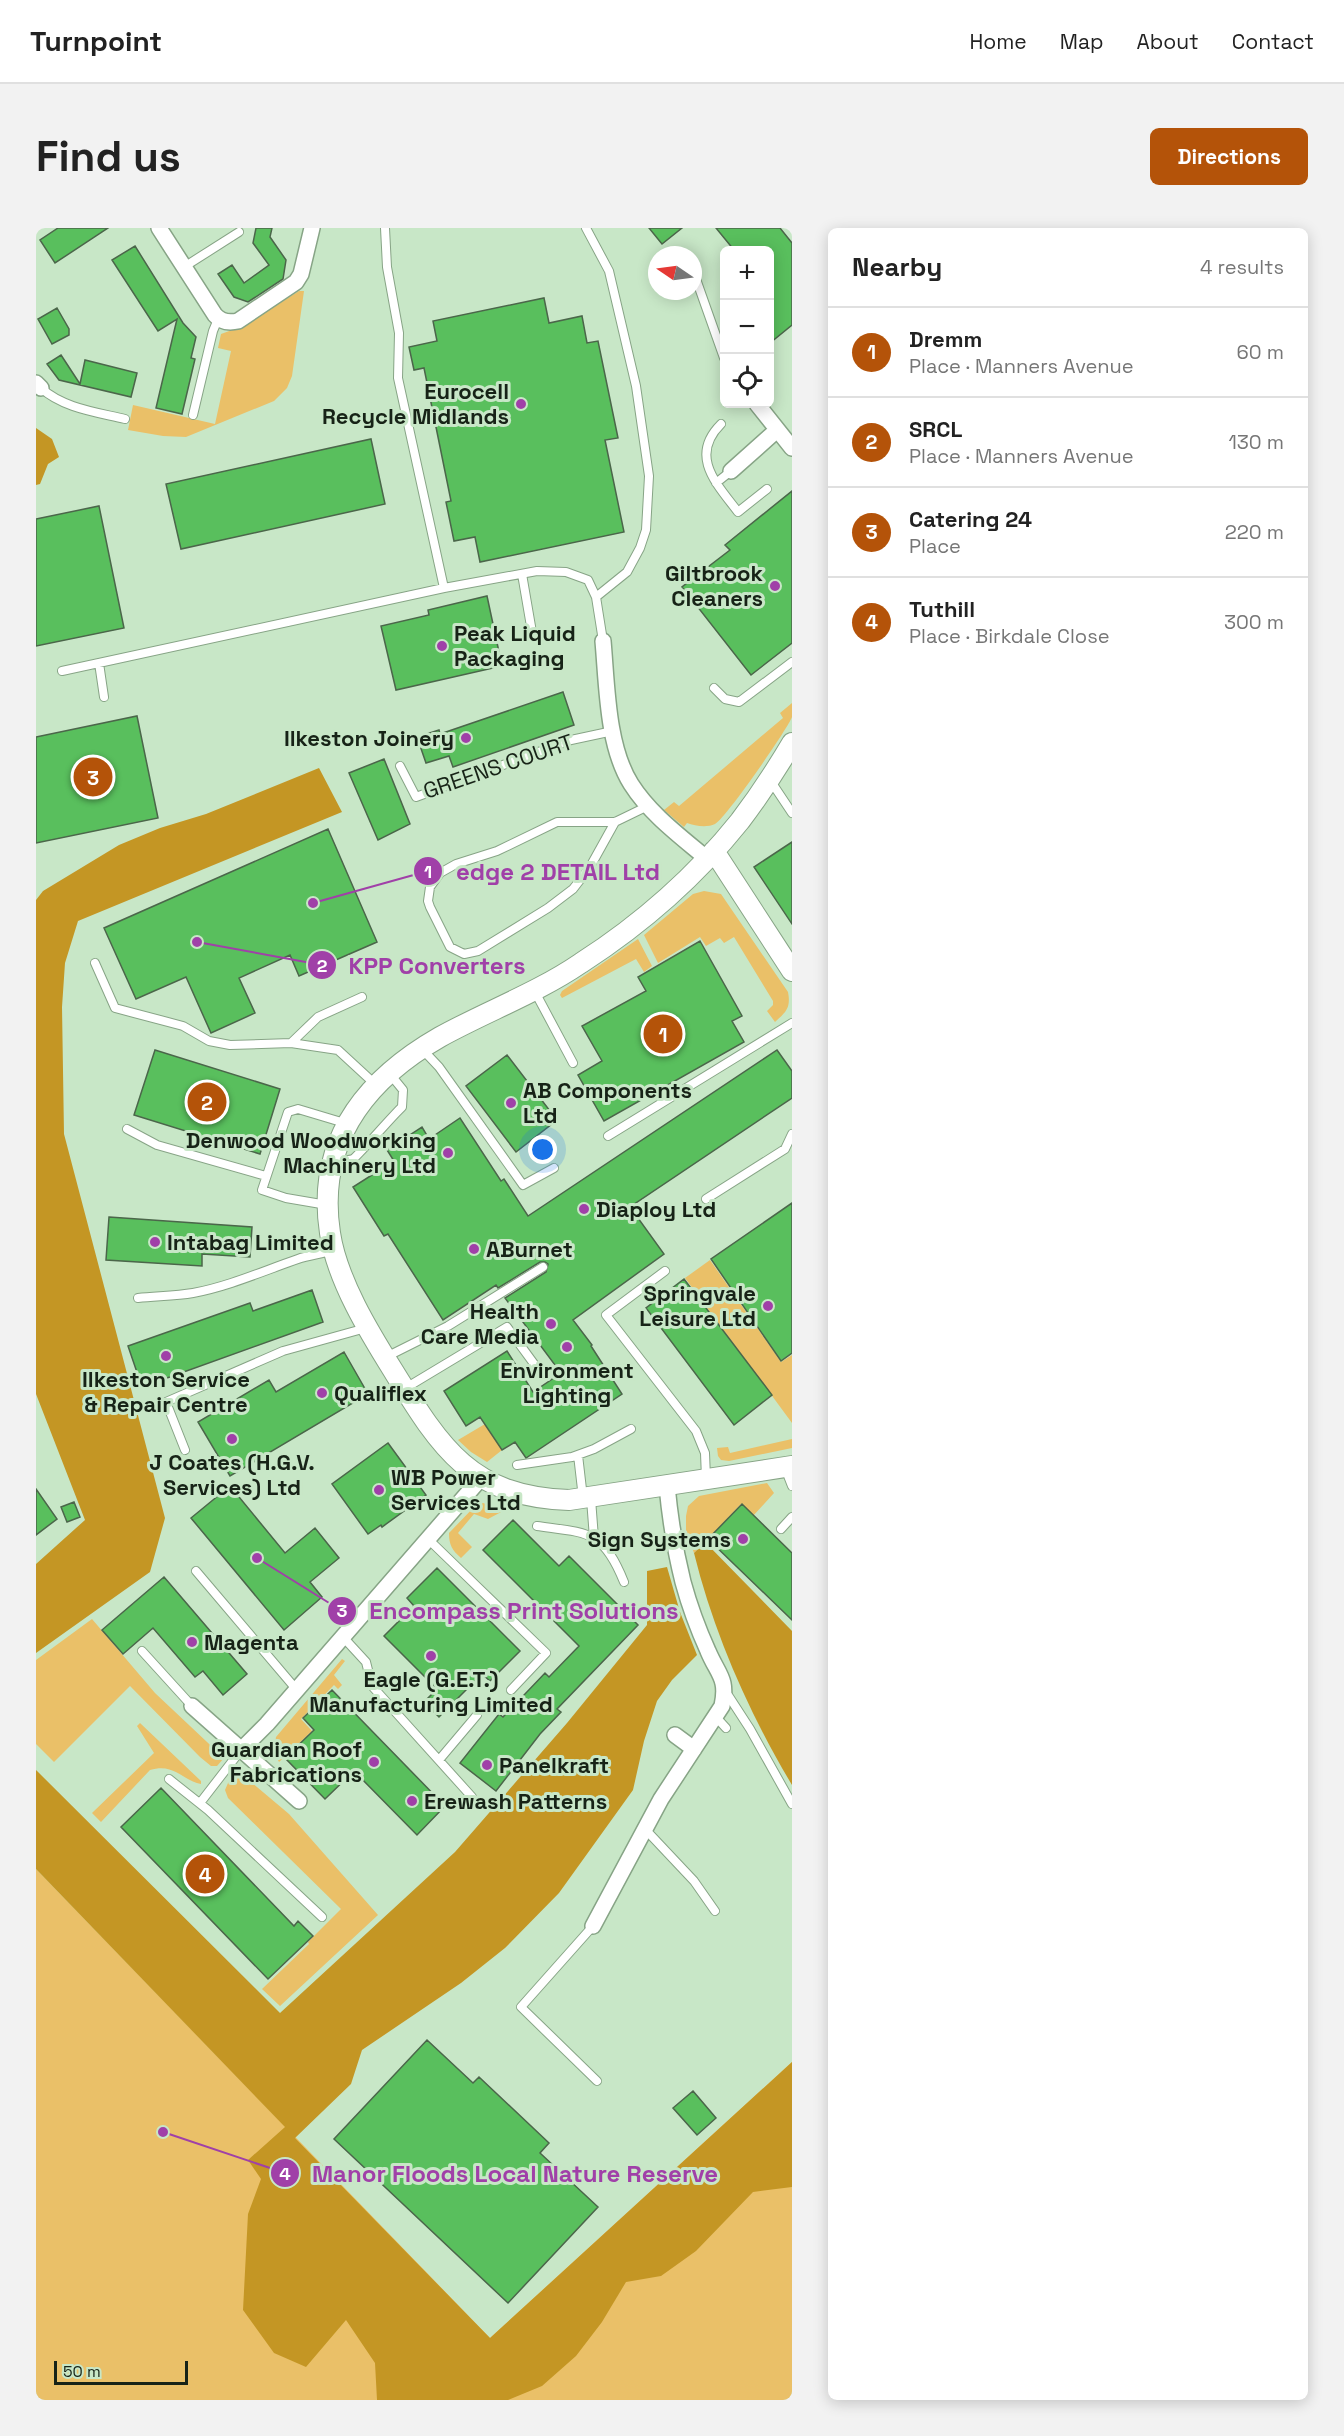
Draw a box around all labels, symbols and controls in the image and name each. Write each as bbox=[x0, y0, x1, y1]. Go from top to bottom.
text: Turnpoint bbox=[30, 23, 162, 59]
text: Home bbox=[969, 28, 1027, 55]
text: Map bbox=[1060, 28, 1104, 55]
text: About bbox=[1137, 28, 1199, 55]
text: Contact bbox=[1232, 28, 1314, 55]
button: Directions bbox=[1150, 128, 1308, 185]
text: Find us bbox=[36, 130, 181, 183]
north arrow bbox=[648, 246, 702, 300]
map controls bbox=[720, 246, 774, 408]
button: + bbox=[720, 246, 774, 300]
text: Nearby bbox=[852, 250, 942, 284]
text: 4 results bbox=[1200, 254, 1284, 280]
button: − bbox=[720, 300, 774, 354]
text: Dremm bbox=[909, 325, 982, 353]
text: 1 bbox=[867, 339, 876, 365]
text: 60 m bbox=[1237, 339, 1284, 365]
text: Place · Manners Avenue bbox=[909, 353, 1134, 379]
button: locate bbox=[720, 354, 774, 408]
place label: Eurocell Recycle Midlands bbox=[322, 377, 509, 430]
marker: Eurocell Recycle Midlands bbox=[514, 397, 528, 411]
text: SRCL bbox=[909, 415, 962, 443]
text: 2 bbox=[866, 429, 877, 455]
text: 130 m bbox=[1228, 429, 1284, 455]
text: Place · Manners Avenue bbox=[909, 443, 1134, 469]
text: Catering 24 bbox=[909, 505, 1032, 533]
text: 3 bbox=[865, 519, 878, 545]
text: 220 m bbox=[1225, 519, 1284, 545]
text: Place bbox=[909, 533, 961, 559]
place label: Giltbrook Cleaners bbox=[665, 559, 764, 612]
marker: Giltbrook Cleaners bbox=[768, 579, 782, 593]
text: Tuthill bbox=[909, 595, 975, 623]
text: 4 bbox=[865, 609, 878, 635]
text: 300 m bbox=[1224, 609, 1284, 635]
place label: Peak Liquid Packaging bbox=[454, 619, 576, 672]
text: Place · Birkdale Close bbox=[909, 623, 1110, 649]
marker: Peak Liquid Packaging bbox=[435, 639, 449, 653]
place label: Ilkeston Joinery bbox=[284, 724, 454, 752]
street label: GREENS COURT bbox=[419, 727, 577, 805]
marker: Ilkeston Joinery bbox=[459, 731, 473, 745]
pin: 3 bbox=[74, 754, 112, 800]
callout: edge 2 DETAIL Ltd bbox=[413, 850, 672, 892]
text: edge 2 DETAIL Ltd bbox=[456, 856, 660, 887]
text: 1 bbox=[424, 860, 432, 883]
callout: KPP Converters bbox=[307, 944, 538, 986]
text: KPP Converters bbox=[348, 950, 526, 981]
text: 2 bbox=[317, 954, 328, 977]
pin: 1 bbox=[644, 1012, 682, 1056]
place label: AB Components Ltd bbox=[523, 1076, 692, 1129]
pin: 2 bbox=[188, 1080, 226, 1124]
marker: AB Components Ltd bbox=[504, 1096, 518, 1110]
place label: Denwood Woodworking Machinery Ltd bbox=[186, 1126, 436, 1179]
your location bbox=[528, 1135, 557, 1164]
marker: Denwood Woodworking Machinery Ltd bbox=[441, 1146, 455, 1160]
place label: Diaploy Ltd bbox=[596, 1195, 716, 1223]
marker: Diaploy Ltd bbox=[577, 1202, 591, 1216]
place label: Intabag Limited bbox=[167, 1228, 334, 1256]
marker: Intabag Limited bbox=[148, 1235, 162, 1249]
place label: ABurnet bbox=[486, 1235, 573, 1263]
marker: ABurnet bbox=[467, 1242, 481, 1256]
place label: Springvale Leisure Ltd bbox=[639, 1279, 756, 1332]
place label: Health Care Media bbox=[421, 1297, 539, 1350]
marker: Springvale Leisure Ltd bbox=[761, 1299, 775, 1313]
marker: Health Care Media bbox=[544, 1317, 558, 1331]
marker: Environment Lighting bbox=[560, 1340, 574, 1354]
marker: Ilkeston Service & Repair Centre bbox=[159, 1349, 173, 1363]
place label: Environment Lighting bbox=[500, 1356, 634, 1409]
place label: Ilkeston Service & Repair Centre bbox=[82, 1365, 250, 1418]
place label: Qualiflex bbox=[334, 1379, 427, 1407]
marker: Qualiflex bbox=[315, 1386, 329, 1400]
marker: J Coates (H.G.V. Services) Ltd bbox=[225, 1432, 239, 1446]
place label: J Coates (H.G.V. Services) Ltd bbox=[149, 1448, 315, 1501]
place label: WB Power Services Ltd bbox=[391, 1463, 521, 1516]
marker: WB Power Services Ltd bbox=[372, 1483, 386, 1497]
place label: Sign Systems bbox=[588, 1525, 731, 1553]
marker: Sign Systems bbox=[736, 1532, 750, 1546]
callout: Encompass Print Solutions bbox=[327, 1590, 690, 1632]
text: Encompass Print Solutions bbox=[369, 1595, 679, 1626]
text: 3 bbox=[337, 1599, 348, 1622]
place label: Magenta bbox=[204, 1628, 299, 1656]
marker: Magenta bbox=[185, 1635, 199, 1649]
marker: Eagle (G.E.T.) Manufacturing Limited bbox=[424, 1649, 438, 1663]
place label: Eagle (G.E.T.) Manufacturing Limited bbox=[309, 1665, 553, 1718]
place label: Guardian Roof Fabrications bbox=[211, 1735, 362, 1788]
place label: Panelkraft bbox=[499, 1751, 609, 1779]
marker: Guardian Roof Fabrications bbox=[367, 1755, 381, 1769]
marker: Panelkraft bbox=[480, 1758, 494, 1772]
place label: Erewash Patterns bbox=[424, 1787, 607, 1815]
marker: Erewash Patterns bbox=[405, 1794, 419, 1808]
pin: 4 bbox=[186, 1852, 224, 1896]
callout: Manor Floods Local Nature Reserve bbox=[270, 2152, 730, 2194]
text: Manor Floods Local Nature Reserve bbox=[312, 2158, 718, 2189]
text: 4 bbox=[279, 2162, 291, 2185]
scale bar bbox=[54, 2358, 188, 2386]
text: 50 m bbox=[63, 2361, 101, 2382]

